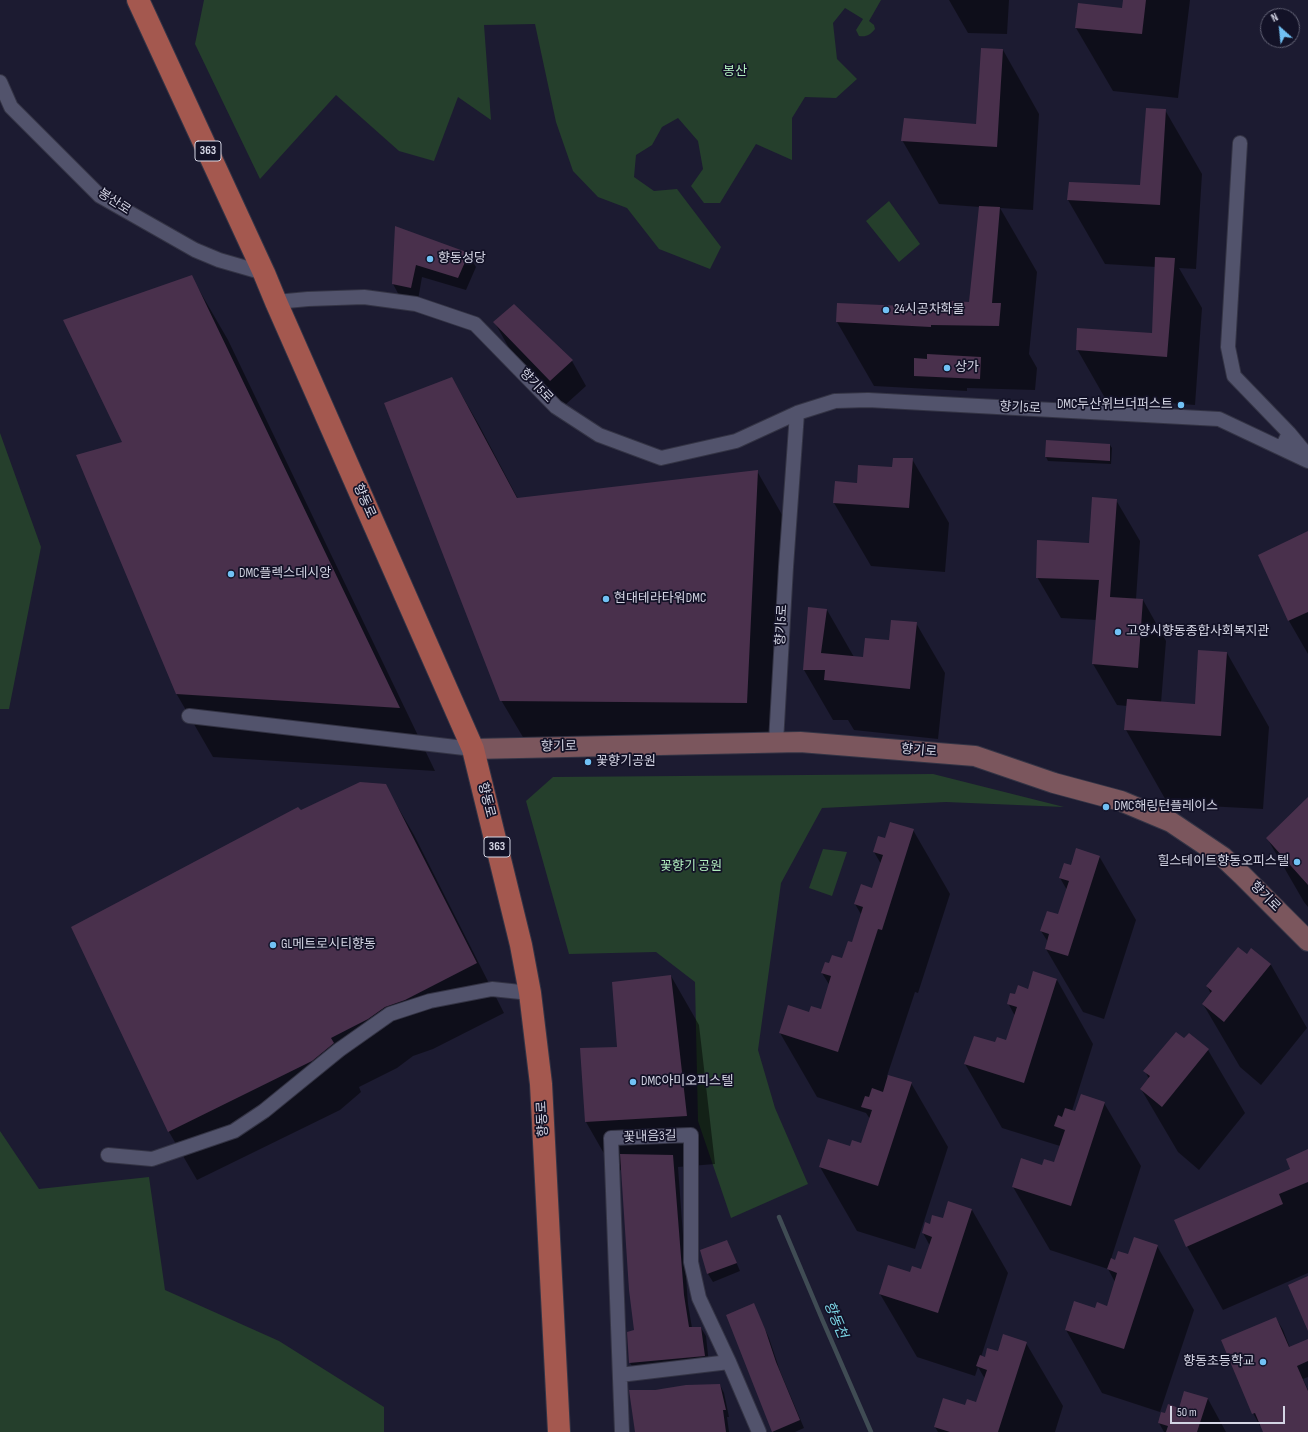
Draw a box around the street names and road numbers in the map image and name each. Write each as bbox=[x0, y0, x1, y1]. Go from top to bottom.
road number: 363 bbox=[195, 141, 221, 161]
street label: 봉산로 bbox=[95, 186, 133, 218]
street label: 향기5로 bbox=[516, 366, 556, 406]
street label: 향기5로 bbox=[999, 399, 1041, 417]
street label: 향동로 bbox=[350, 481, 378, 521]
street label: 향기5로 bbox=[773, 604, 791, 646]
street label: 향기로 bbox=[541, 739, 577, 755]
street label: 향기로 bbox=[900, 742, 938, 760]
street label: 향동로 bbox=[474, 781, 498, 819]
road number: 363 bbox=[484, 837, 510, 857]
street label: 향기로 bbox=[1247, 879, 1283, 915]
street label: 향동로 bbox=[534, 1101, 552, 1137]
street label: 꽃내음3길 bbox=[623, 1128, 677, 1146]

